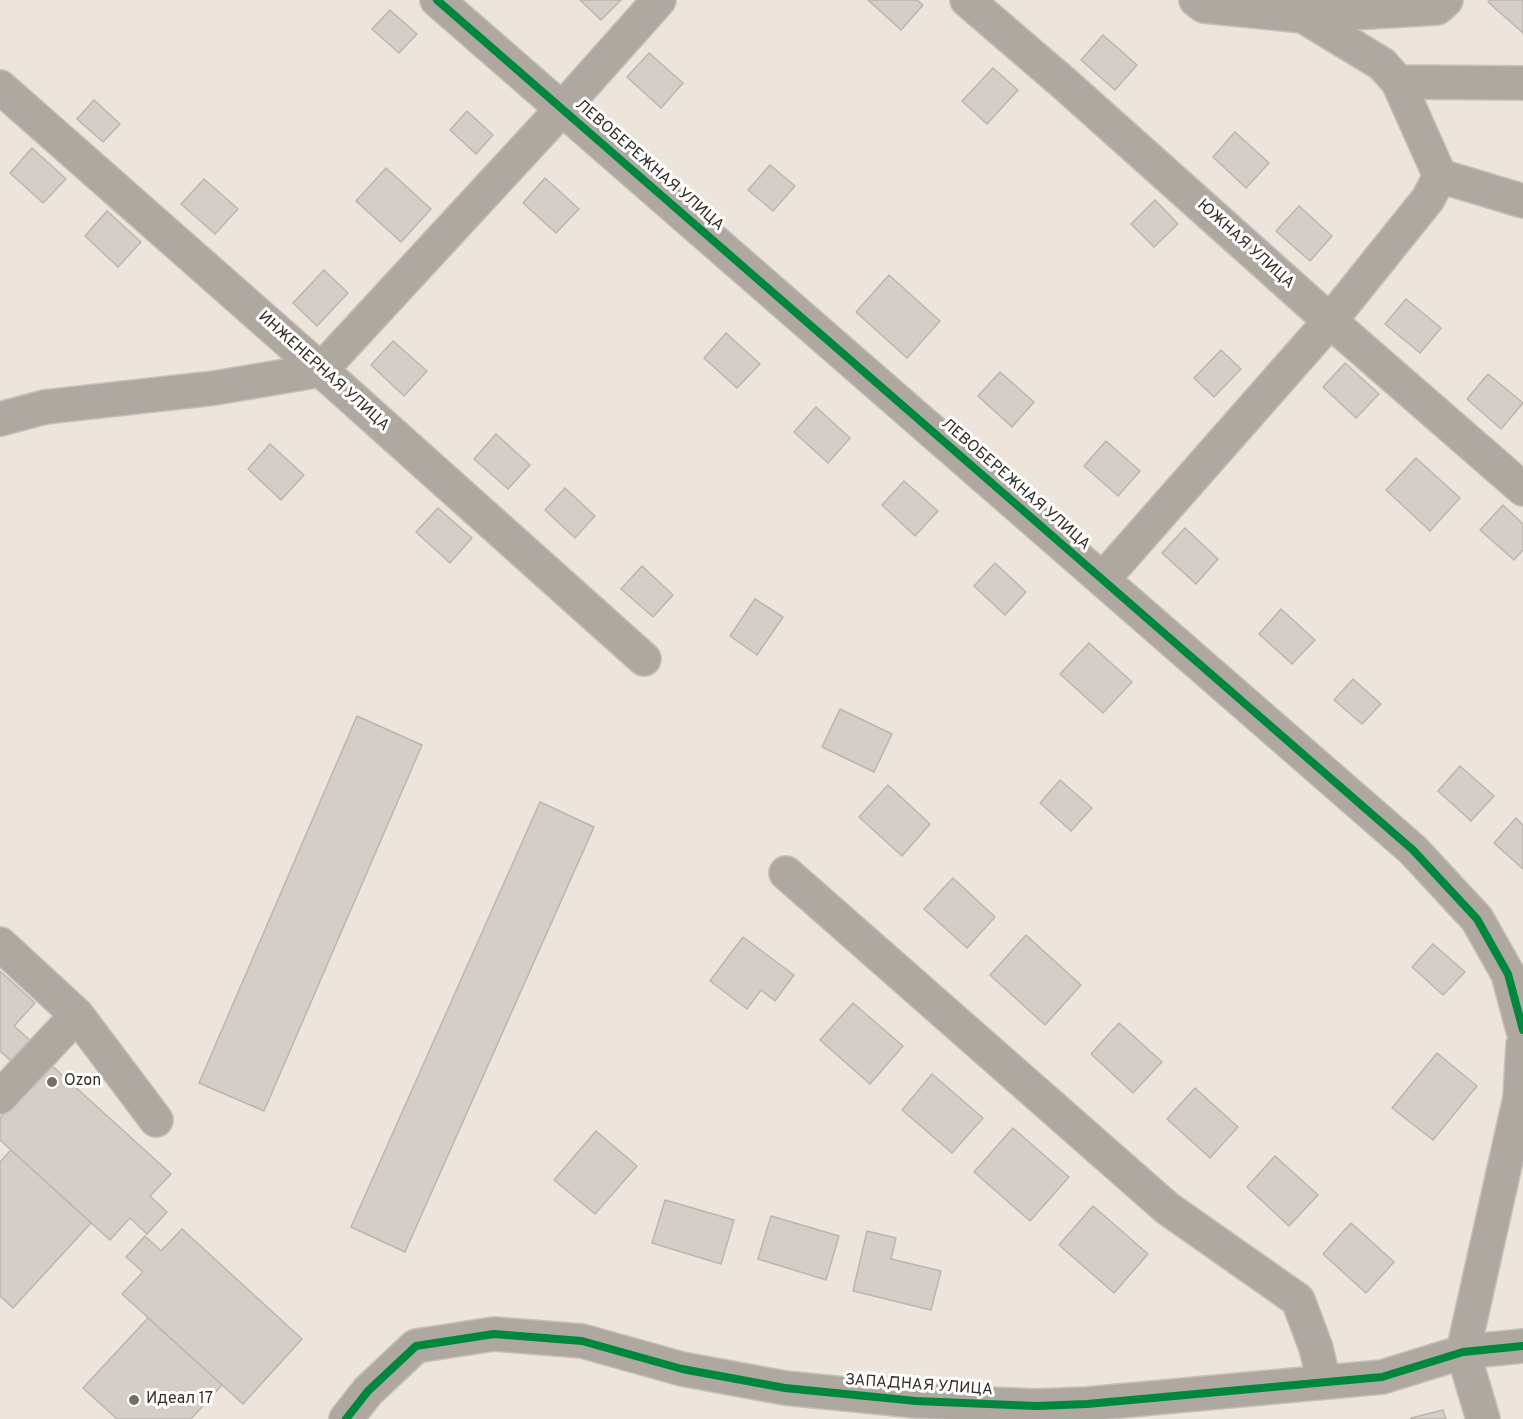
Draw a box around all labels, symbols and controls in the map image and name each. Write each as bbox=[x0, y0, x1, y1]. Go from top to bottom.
street label: ЛЕВОБЕРЕЖНАЯ УЛИЦА bbox=[571, 96, 727, 236]
street label: ЮЖНАЯ УЛИЦА bbox=[1192, 196, 1298, 294]
street label: ИНЖЕНЕРНАЯ УЛИЦА bbox=[253, 308, 393, 436]
street label: ЛЕВОБЕРЕЖНАЯ УЛИЦА bbox=[937, 415, 1093, 555]
place label: Ozon bbox=[64, 1072, 101, 1092]
marker: Ozon bbox=[45, 1075, 59, 1089]
street label: ЗАПАДНАЯ УЛИЦА bbox=[844, 1371, 994, 1401]
place label: Идеал 17 bbox=[146, 1390, 213, 1410]
marker: Идеал 17 bbox=[127, 1393, 141, 1407]

